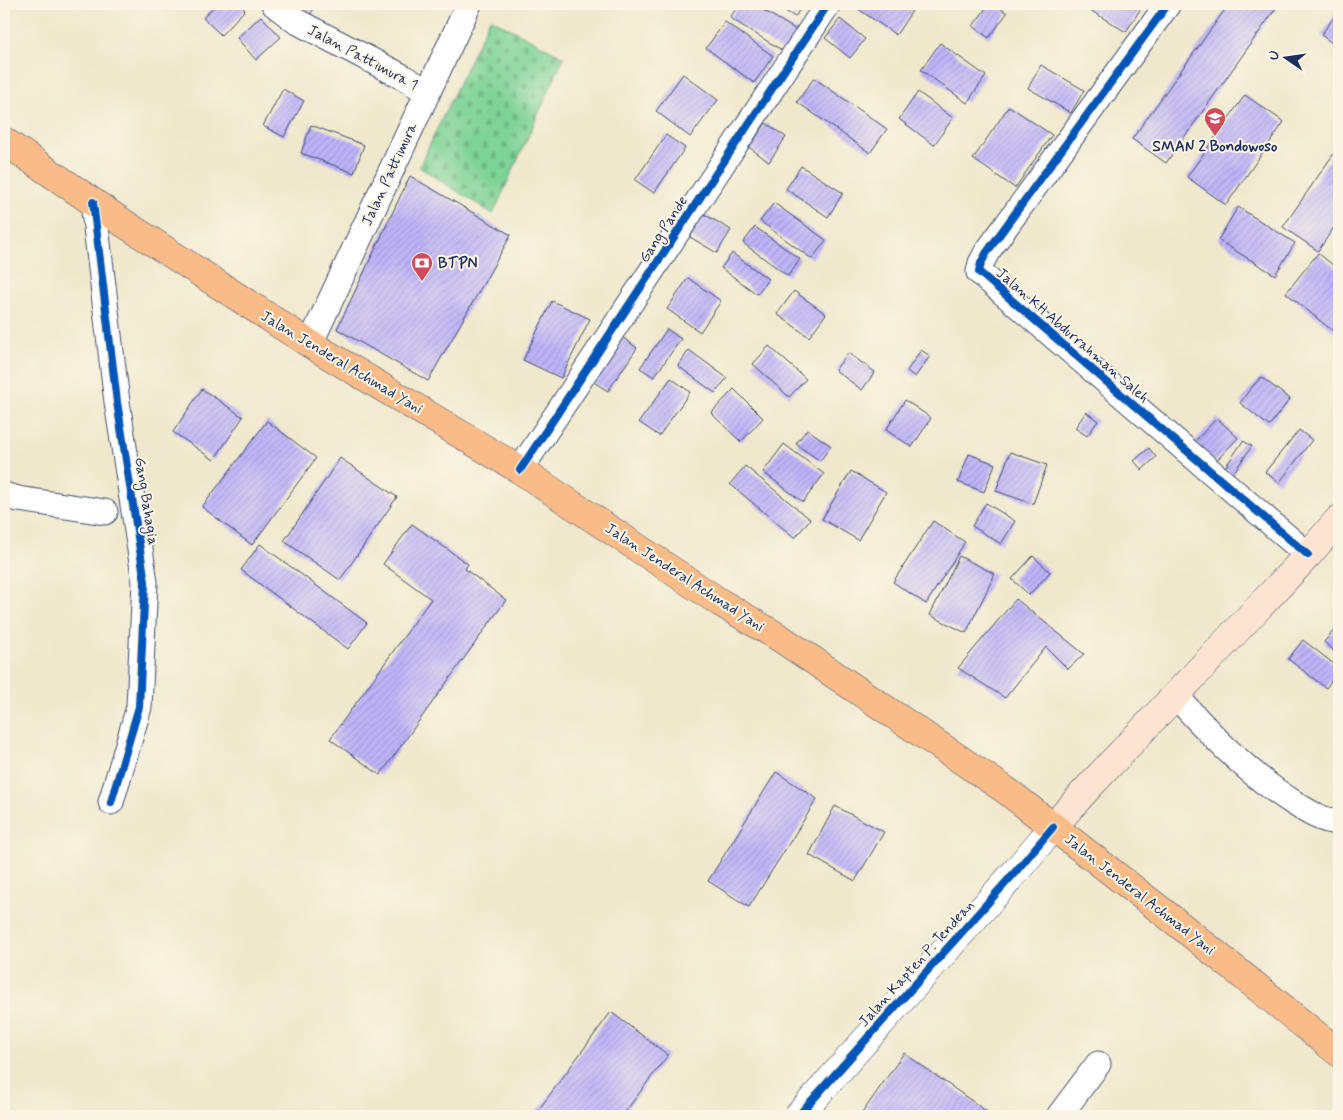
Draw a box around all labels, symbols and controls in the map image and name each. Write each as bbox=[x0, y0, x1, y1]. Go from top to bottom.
street label: Jalan Pattimura 1 bbox=[304, 20, 421, 95]
north arrow bbox=[1260, 32, 1310, 82]
text: U bbox=[1265, 49, 1284, 62]
school or university icon: SMAN 2 Bondowoso bbox=[1203, 106, 1227, 137]
street label: Jalan Pattimura bbox=[357, 119, 423, 229]
place label: SMAN 2 Bondowoso bbox=[1153, 137, 1278, 157]
street label: Gang Pande bbox=[635, 192, 694, 267]
bank icon: BTPN bbox=[410, 251, 434, 282]
place label: BTPN bbox=[438, 254, 478, 274]
street label: Jalan KH Abdurrahman Saleh bbox=[992, 264, 1153, 408]
street label: Jalan Jenderal Achmad Yani bbox=[257, 306, 426, 419]
street label: Gang Bahagia bbox=[128, 456, 163, 547]
street label: Jalan Jenderal Achmad Yani bbox=[601, 519, 768, 637]
street label: Jalan Jenderal Achmad Yani bbox=[1060, 830, 1219, 960]
street label: Jalan Kapten P. Tendean bbox=[854, 896, 979, 1031]

